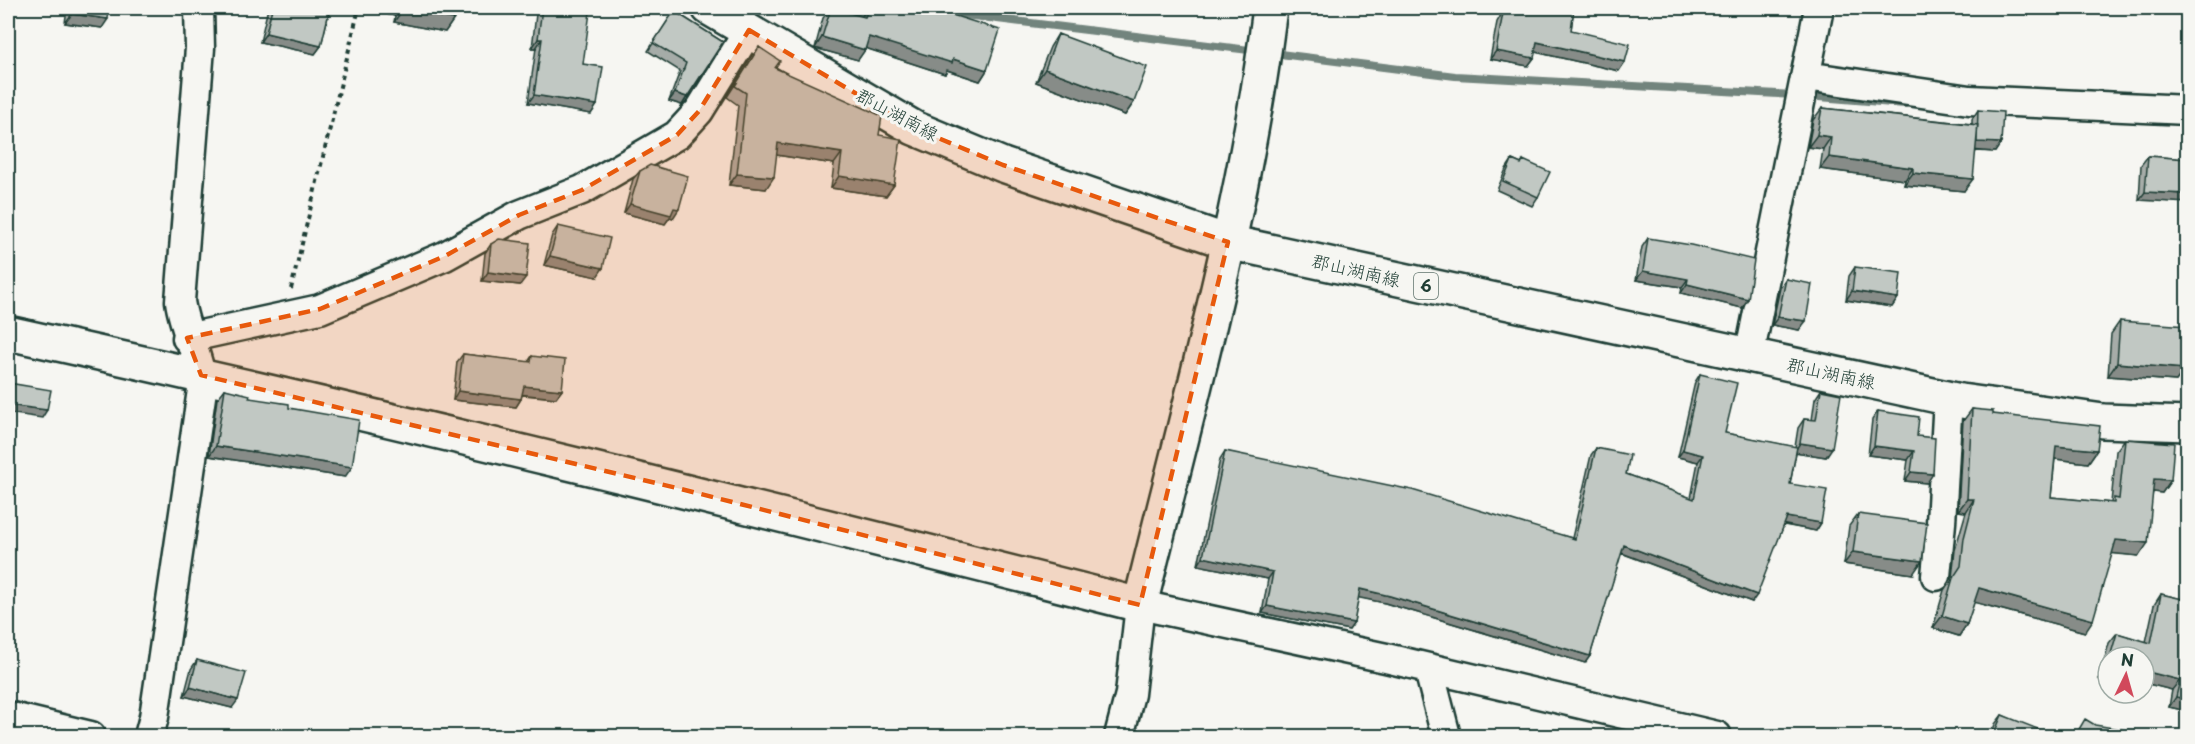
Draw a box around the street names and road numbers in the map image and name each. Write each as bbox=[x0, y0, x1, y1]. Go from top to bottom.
street label: 郡山湖南線 bbox=[852, 81, 944, 147]
street label: 郡山湖南線 bbox=[1309, 246, 1403, 293]
road number: 6 bbox=[1414, 273, 1438, 299]
street label: 郡山湖南線 bbox=[1784, 350, 1878, 395]

